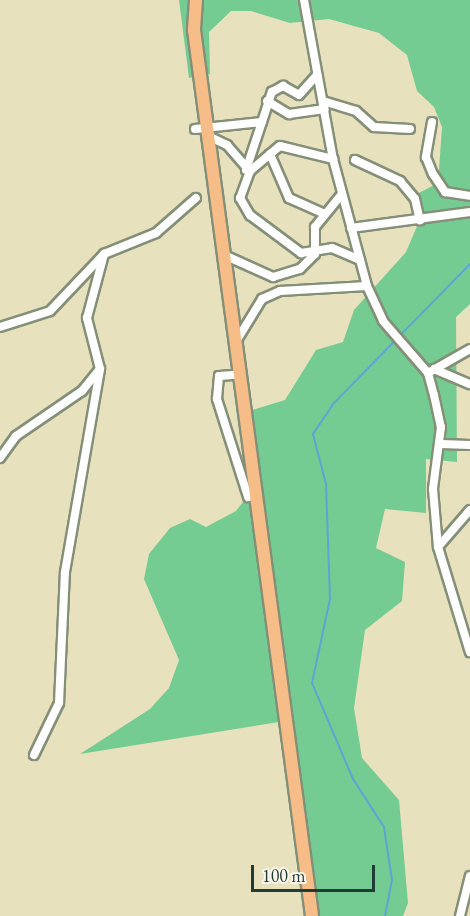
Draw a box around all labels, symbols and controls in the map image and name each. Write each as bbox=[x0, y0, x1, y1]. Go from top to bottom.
scale bar bbox=[254, 853, 378, 891]
text: 100 m bbox=[262, 864, 306, 887]

